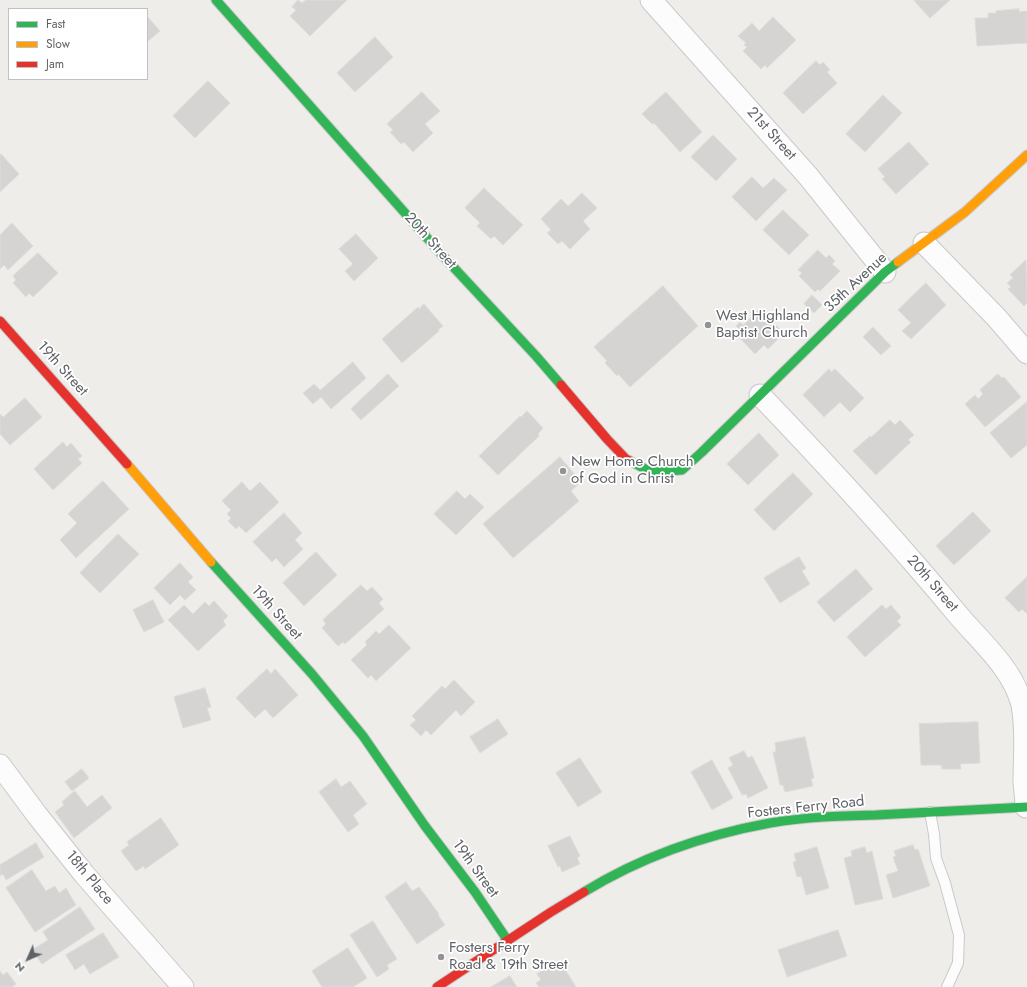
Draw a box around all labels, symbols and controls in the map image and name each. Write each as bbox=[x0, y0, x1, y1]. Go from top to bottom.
legend bbox=[8, 8, 148, 80]
text: Fast bbox=[46, 15, 65, 33]
text: Slow bbox=[46, 35, 70, 53]
text: Jam bbox=[46, 55, 64, 73]
street label: 21st Street bbox=[742, 104, 800, 164]
street label: 20th Street bbox=[400, 209, 460, 273]
street label: 35th Avenue bbox=[821, 249, 891, 317]
place label: West Highland Baptist Church bbox=[716, 307, 810, 342]
marker: West Highland Baptist Church bbox=[703, 320, 713, 330]
street label: 19th Street bbox=[33, 338, 91, 400]
place label: New Home Church of God in Christ bbox=[571, 453, 694, 488]
marker: New Home Church of God in Christ bbox=[558, 466, 568, 476]
street label: 20th Street bbox=[902, 552, 962, 616]
street label: 19th Street bbox=[247, 582, 305, 644]
street label: Fosters Ferry Road bbox=[747, 793, 865, 823]
street label: 19th Street bbox=[448, 837, 502, 901]
street label: 18th Place bbox=[61, 847, 117, 909]
north arrow bbox=[8, 939, 48, 979]
place label: Fosters Ferry Road & 19th Street bbox=[449, 939, 568, 974]
marker: Fosters Ferry Road & 19th Street bbox=[436, 952, 446, 962]
text: N bbox=[11, 959, 28, 976]

